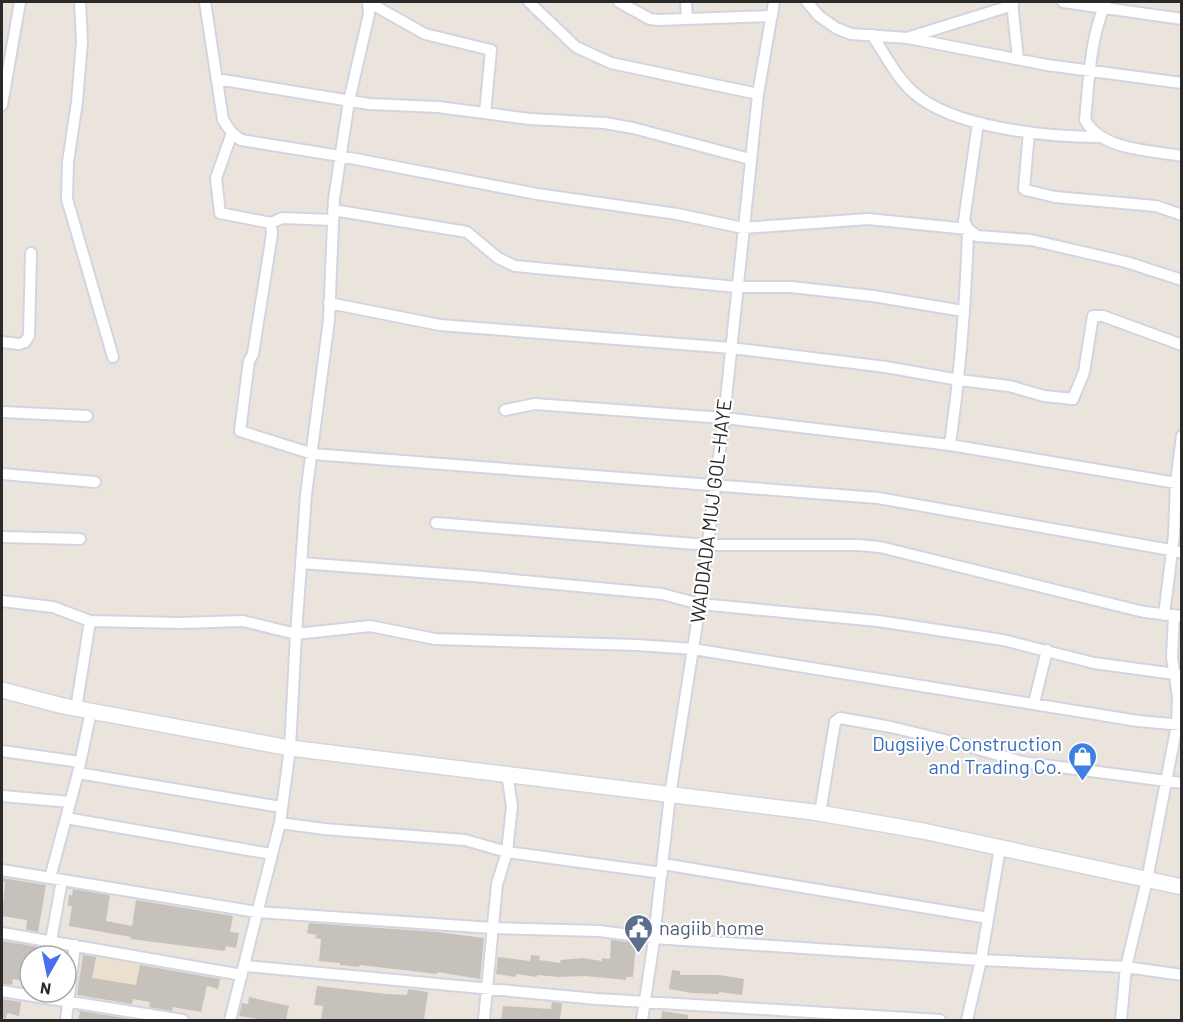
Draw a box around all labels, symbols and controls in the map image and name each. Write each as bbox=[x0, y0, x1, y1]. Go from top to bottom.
street label: WADDADA MUJ GOL-HAYE bbox=[684, 397, 736, 625]
place label: Dugsiiye Construction and Trading Co. bbox=[872, 731, 1062, 778]
shop icon: Dugsiiye Construction and Trading Co. bbox=[1067, 740, 1099, 782]
public building icon: nagiib home bbox=[622, 912, 654, 954]
place label: nagiib home bbox=[659, 915, 764, 939]
north arrow bbox=[18, 944, 78, 1004]
text: N bbox=[39, 979, 52, 1000]

